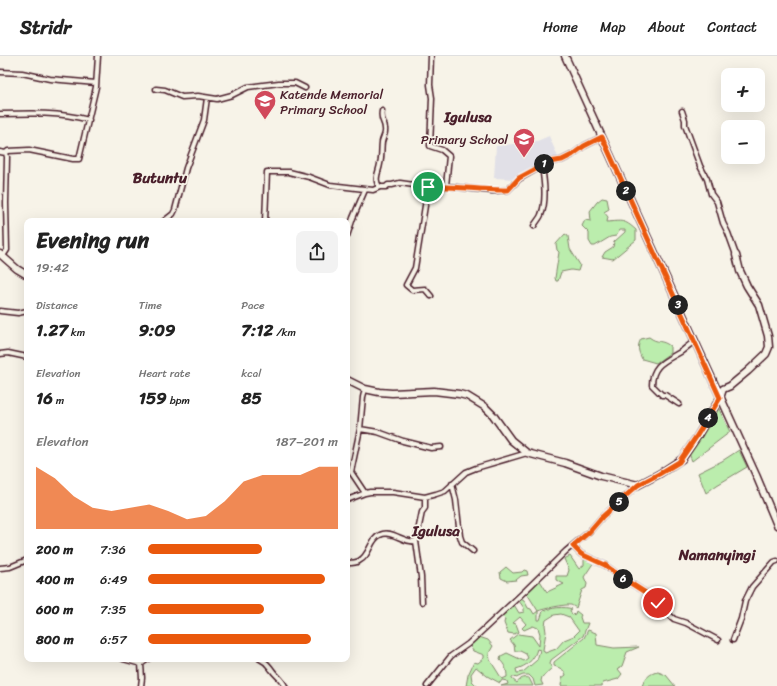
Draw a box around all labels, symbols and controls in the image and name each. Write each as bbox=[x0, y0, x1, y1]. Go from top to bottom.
text: Stridr bbox=[20, 11, 71, 44]
text: Home bbox=[543, 15, 578, 40]
text: Map bbox=[600, 15, 626, 40]
text: About bbox=[648, 15, 685, 40]
text: Contact bbox=[707, 15, 757, 40]
map controls bbox=[721, 68, 765, 164]
button: + bbox=[721, 68, 765, 112]
place label: Katende Memorial Primary School bbox=[280, 83, 384, 121]
school or university icon: Katende Memorial Primary School bbox=[252, 88, 278, 121]
district label: Igulusa bbox=[443, 104, 492, 130]
button: − bbox=[721, 120, 765, 164]
school or university icon: Primary School bbox=[511, 126, 537, 159]
place label: Primary School bbox=[421, 128, 508, 151]
pin: 1 bbox=[534, 154, 554, 174]
text: 1 bbox=[542, 154, 546, 173]
district label: Butuntu bbox=[133, 165, 188, 191]
pin bbox=[411, 170, 445, 204]
icon: arrive bbox=[417, 176, 439, 198]
pin: 2 bbox=[616, 181, 636, 201]
text: 2 bbox=[623, 181, 629, 200]
text: Evening run bbox=[36, 221, 149, 260]
button: share bbox=[296, 231, 338, 273]
text: 19:42 bbox=[36, 256, 69, 279]
pin: 3 bbox=[668, 295, 688, 315]
text: 3 bbox=[675, 295, 681, 314]
text: Distance bbox=[36, 296, 78, 315]
text: Time bbox=[139, 296, 162, 315]
text: Pace bbox=[241, 296, 265, 315]
text: 1.27 bbox=[36, 315, 68, 345]
text: 9:09 bbox=[139, 315, 175, 345]
text: 7:12 bbox=[241, 315, 273, 345]
text: km bbox=[68, 323, 85, 342]
text: /km bbox=[273, 323, 296, 342]
text: Elevation bbox=[36, 364, 81, 383]
text: Heart rate bbox=[139, 364, 190, 383]
text: kcal bbox=[241, 364, 261, 383]
text: 16 bbox=[36, 383, 53, 413]
text: 159 bbox=[139, 383, 167, 413]
text: 85 bbox=[241, 383, 262, 413]
text: m bbox=[53, 391, 64, 410]
text: bpm bbox=[167, 391, 190, 410]
pin: 4 bbox=[698, 408, 718, 428]
text: 4 bbox=[705, 408, 711, 427]
text: Elevation bbox=[36, 430, 89, 453]
text: 187–201 m bbox=[275, 430, 338, 453]
pin: 5 bbox=[609, 492, 629, 512]
text: 5 bbox=[616, 492, 622, 511]
district label: Igulusa bbox=[411, 518, 460, 544]
text: 200 m bbox=[36, 538, 73, 561]
text: 7:36 bbox=[100, 538, 126, 561]
district label: Namanyingi bbox=[678, 542, 756, 568]
text: 400 m bbox=[36, 568, 74, 591]
text: 6:49 bbox=[100, 568, 127, 591]
pin: 6 bbox=[613, 569, 633, 589]
text: 6 bbox=[620, 569, 626, 588]
pin bbox=[641, 586, 675, 620]
icon: check bbox=[647, 592, 669, 614]
text: 600 m bbox=[36, 598, 73, 621]
text: 7:35 bbox=[100, 598, 126, 621]
text: 800 m bbox=[36, 628, 74, 651]
text: 6:57 bbox=[100, 628, 127, 651]

